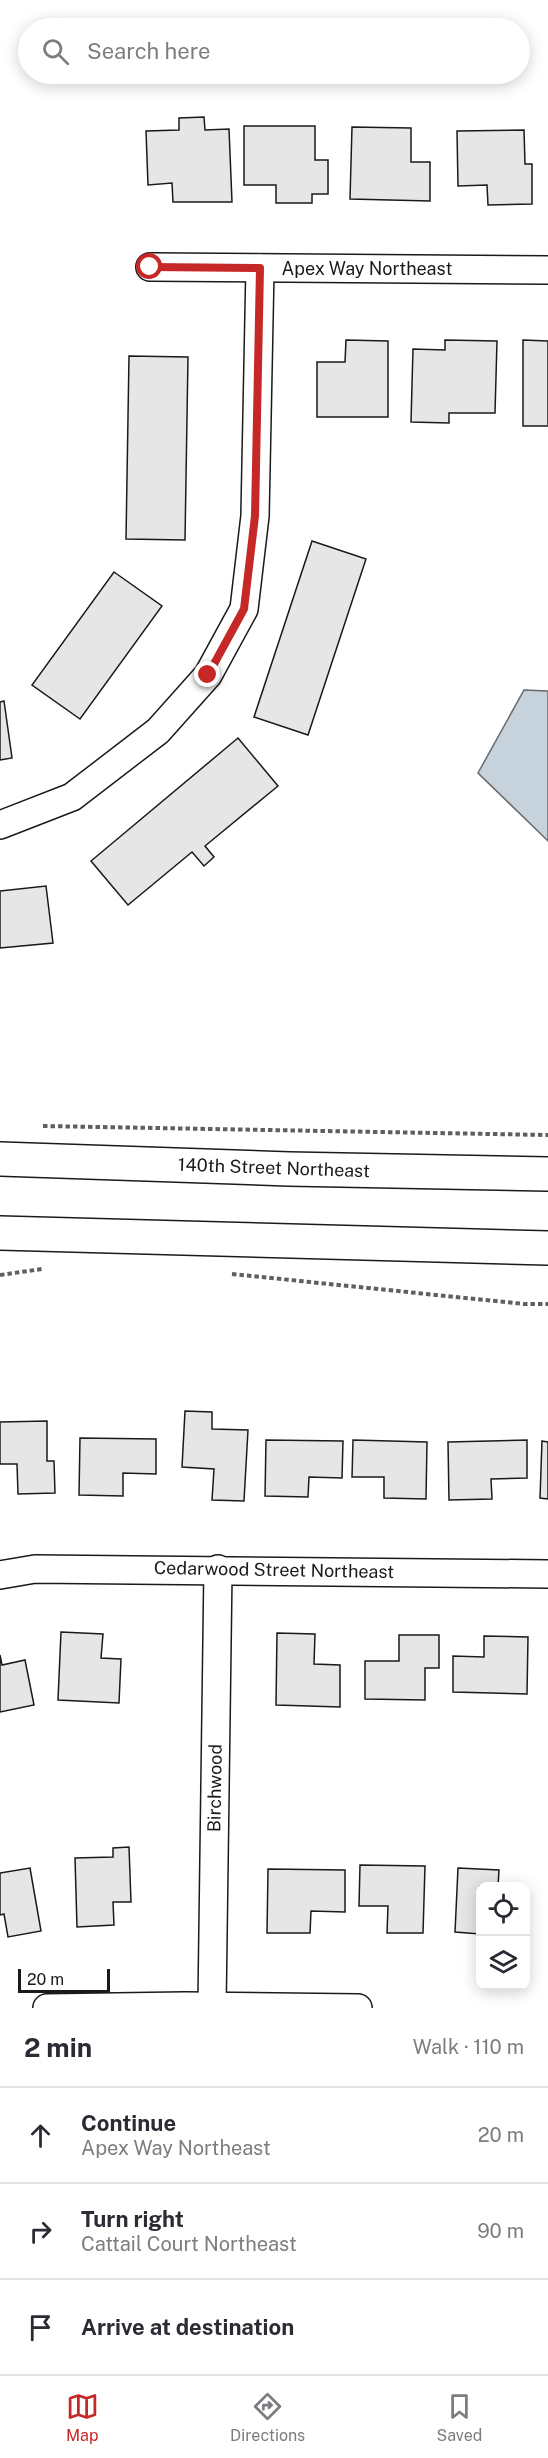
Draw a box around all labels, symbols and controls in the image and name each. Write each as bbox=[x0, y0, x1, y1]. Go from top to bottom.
search box bbox=[18, 18, 530, 84]
icon: search bbox=[39, 35, 72, 68]
text: Search here bbox=[87, 38, 211, 64]
route start bbox=[136, 253, 162, 279]
street label: Apex Way Northeast bbox=[282, 258, 452, 279]
route end bbox=[194, 661, 220, 687]
street label: 140th Street Northeast bbox=[178, 1154, 370, 1181]
street label: Cedarwood Street Northeast bbox=[154, 1557, 394, 1582]
street label: Birchwood bbox=[203, 1744, 226, 1832]
map controls bbox=[476, 1882, 530, 1990]
button: locate bbox=[476, 1882, 530, 1936]
button: layers bbox=[476, 1936, 530, 1990]
scale bar bbox=[18, 1966, 110, 1994]
text: 20 m bbox=[27, 1970, 64, 1989]
text: 2 min bbox=[24, 2032, 92, 2063]
text: Walk · 110 m bbox=[413, 2035, 524, 2059]
text: Continue bbox=[81, 2110, 176, 2136]
icon: ahead bbox=[24, 2119, 57, 2152]
text: 20 m bbox=[478, 2123, 524, 2147]
text: Apex Way Northeast bbox=[81, 2136, 271, 2160]
text: Turn right bbox=[81, 2206, 184, 2232]
icon: right bbox=[24, 2215, 57, 2248]
text: 90 m bbox=[477, 2219, 524, 2243]
text: Cattail Court Northeast bbox=[81, 2232, 297, 2256]
icon: arrive bbox=[24, 2311, 57, 2344]
text: Arrive at destination bbox=[81, 2314, 294, 2340]
tab: Map bbox=[66, 2390, 99, 2445]
tab: Directions bbox=[230, 2390, 305, 2445]
tab: Saved bbox=[437, 2390, 482, 2445]

